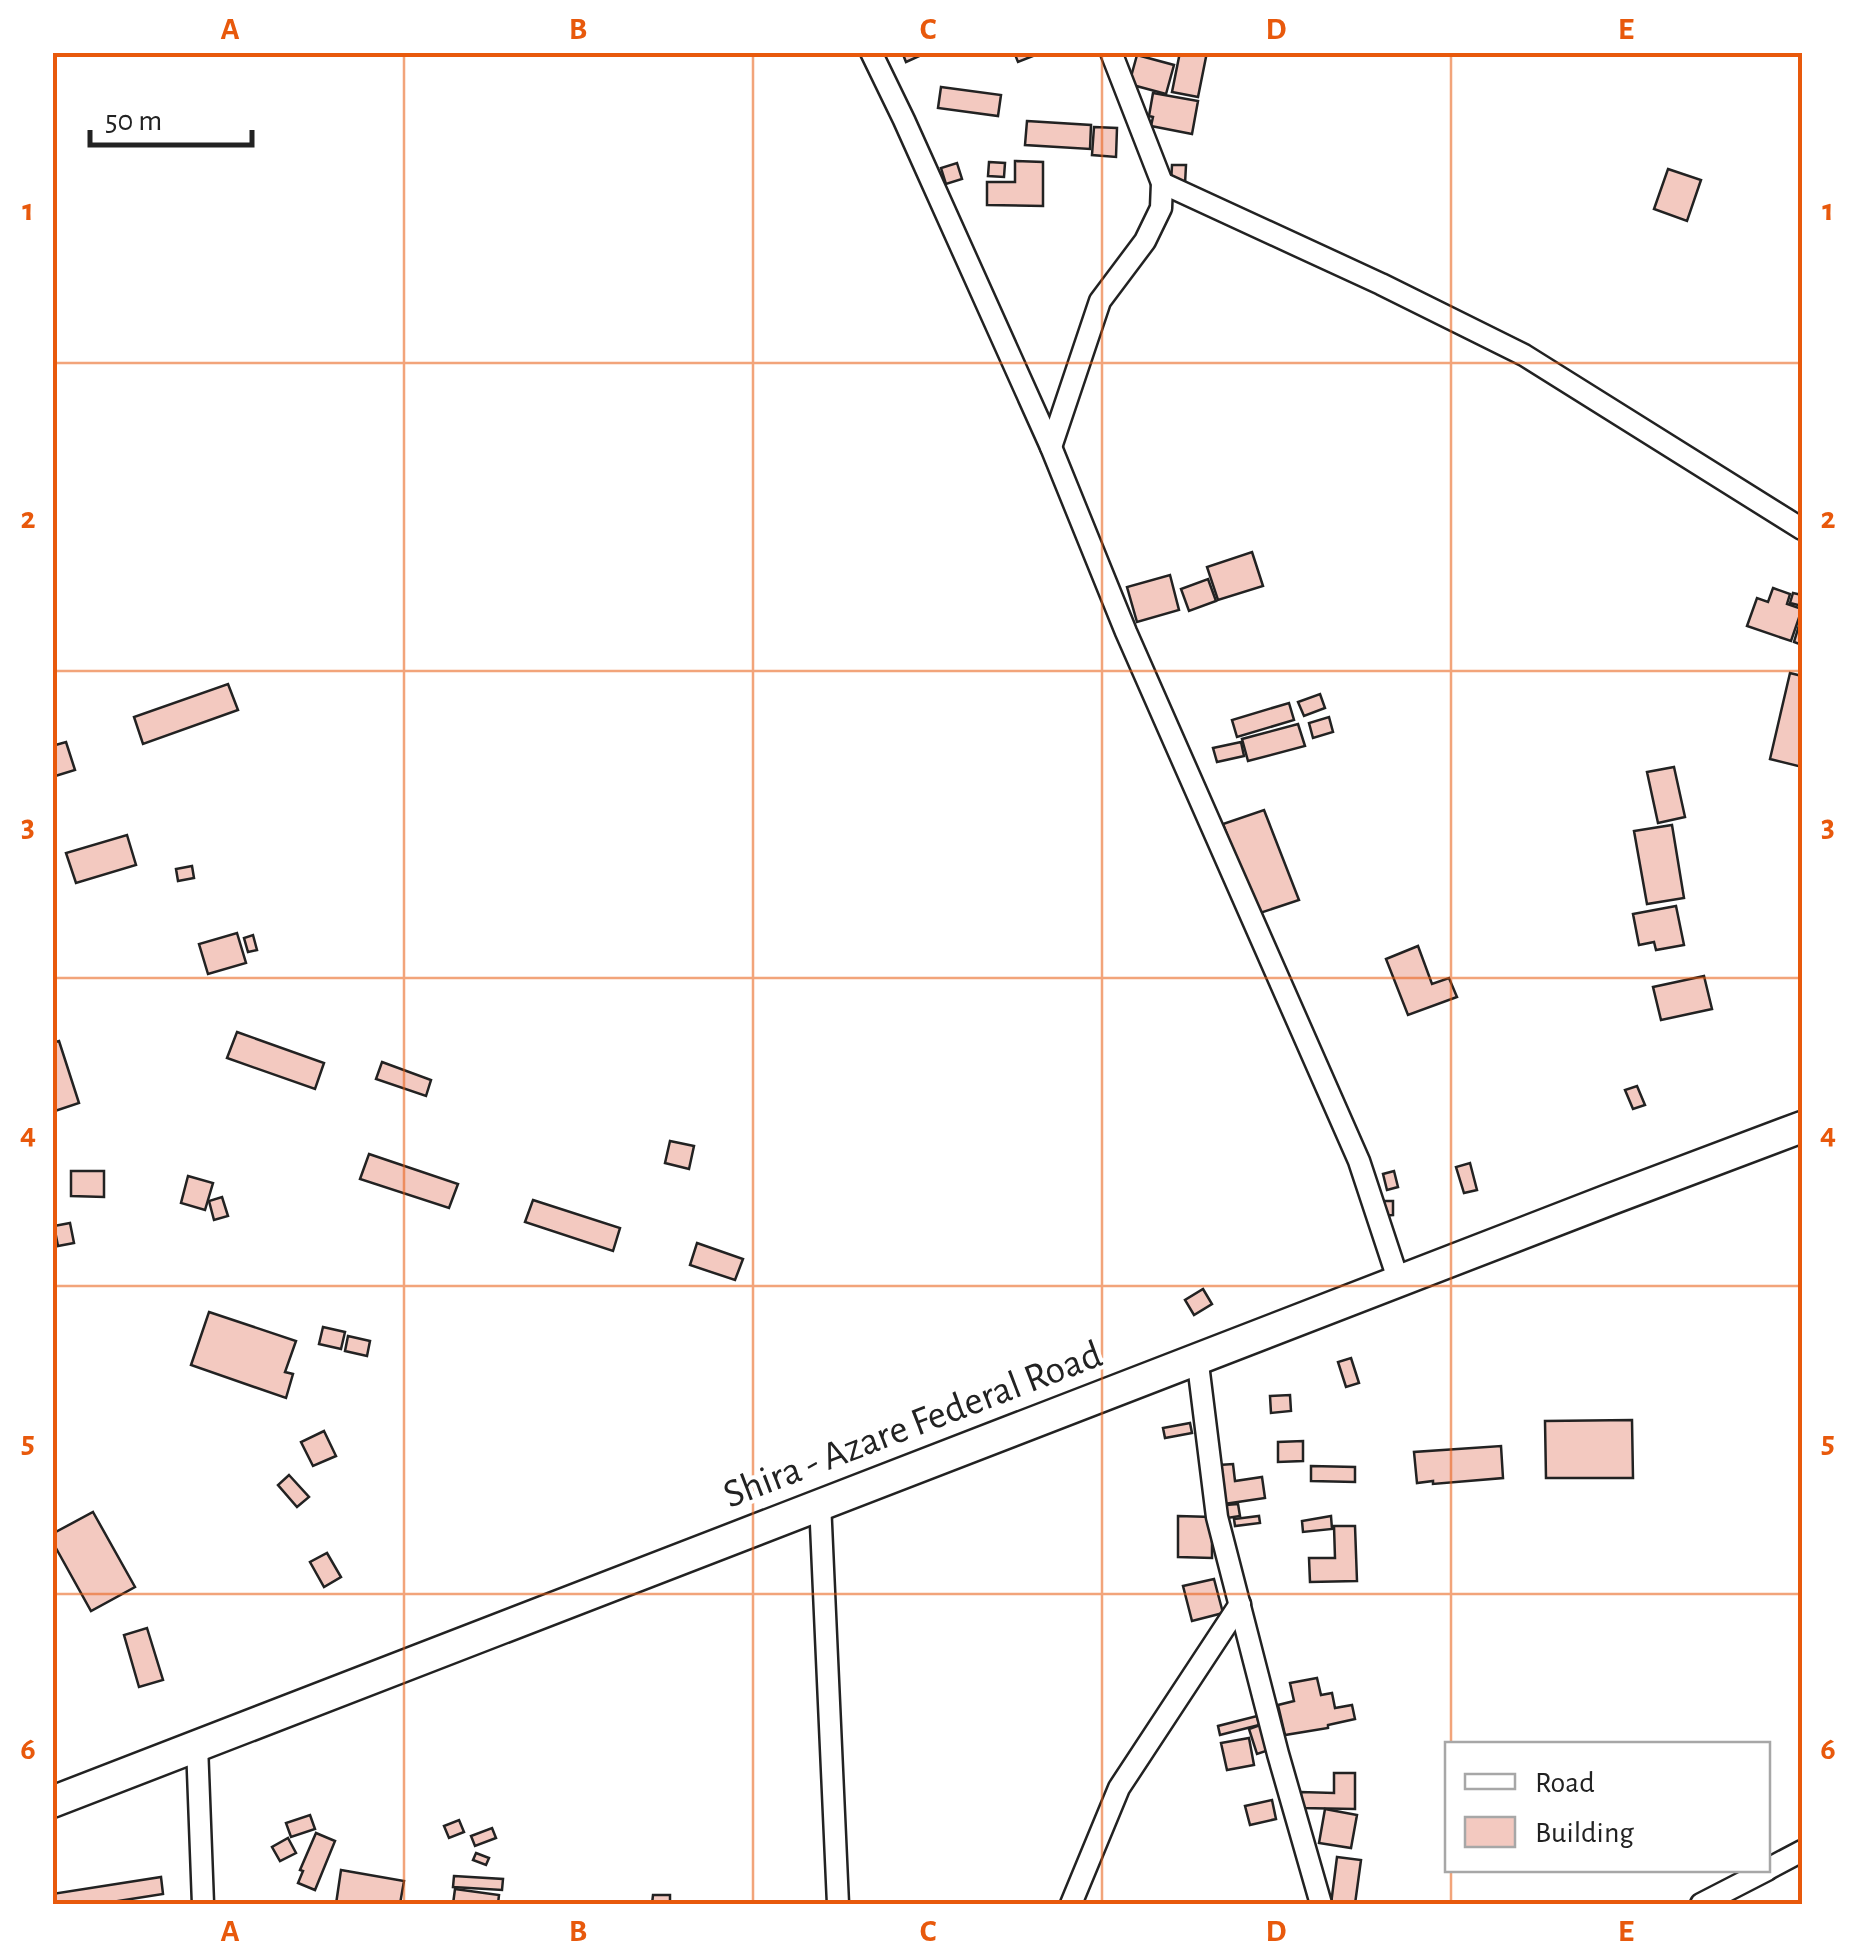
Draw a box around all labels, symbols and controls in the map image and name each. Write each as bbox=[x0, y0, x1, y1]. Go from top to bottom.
text: A bbox=[220, 13, 240, 45]
text: B bbox=[569, 13, 587, 45]
text: C bbox=[920, 13, 937, 45]
text: D bbox=[1266, 13, 1287, 45]
text: E bbox=[1618, 13, 1634, 45]
scale bar bbox=[90, 85, 252, 147]
text: 50 m bbox=[105, 106, 162, 136]
text: 1 bbox=[22, 194, 34, 226]
text: 1 bbox=[1822, 194, 1834, 226]
text: 2 bbox=[20, 502, 36, 534]
text: 2 bbox=[1820, 502, 1836, 534]
text: 3 bbox=[21, 810, 35, 842]
text: 3 bbox=[1821, 810, 1835, 842]
text: 4 bbox=[20, 1118, 36, 1150]
text: 4 bbox=[1820, 1118, 1836, 1150]
street label: Shira - Azare Federal Road bbox=[718, 1334, 1107, 1516]
text: 5 bbox=[21, 1426, 35, 1458]
text: 5 bbox=[1821, 1426, 1835, 1458]
text: 6 bbox=[20, 1733, 36, 1765]
text: 6 bbox=[1820, 1733, 1836, 1765]
legend bbox=[1445, 1742, 1770, 1872]
text: Road bbox=[1535, 1768, 1595, 1798]
text: Building bbox=[1535, 1818, 1634, 1848]
text: A bbox=[220, 1915, 240, 1947]
text: B bbox=[569, 1915, 587, 1947]
text: C bbox=[920, 1915, 937, 1947]
text: D bbox=[1266, 1915, 1287, 1947]
text: E bbox=[1618, 1915, 1634, 1947]

